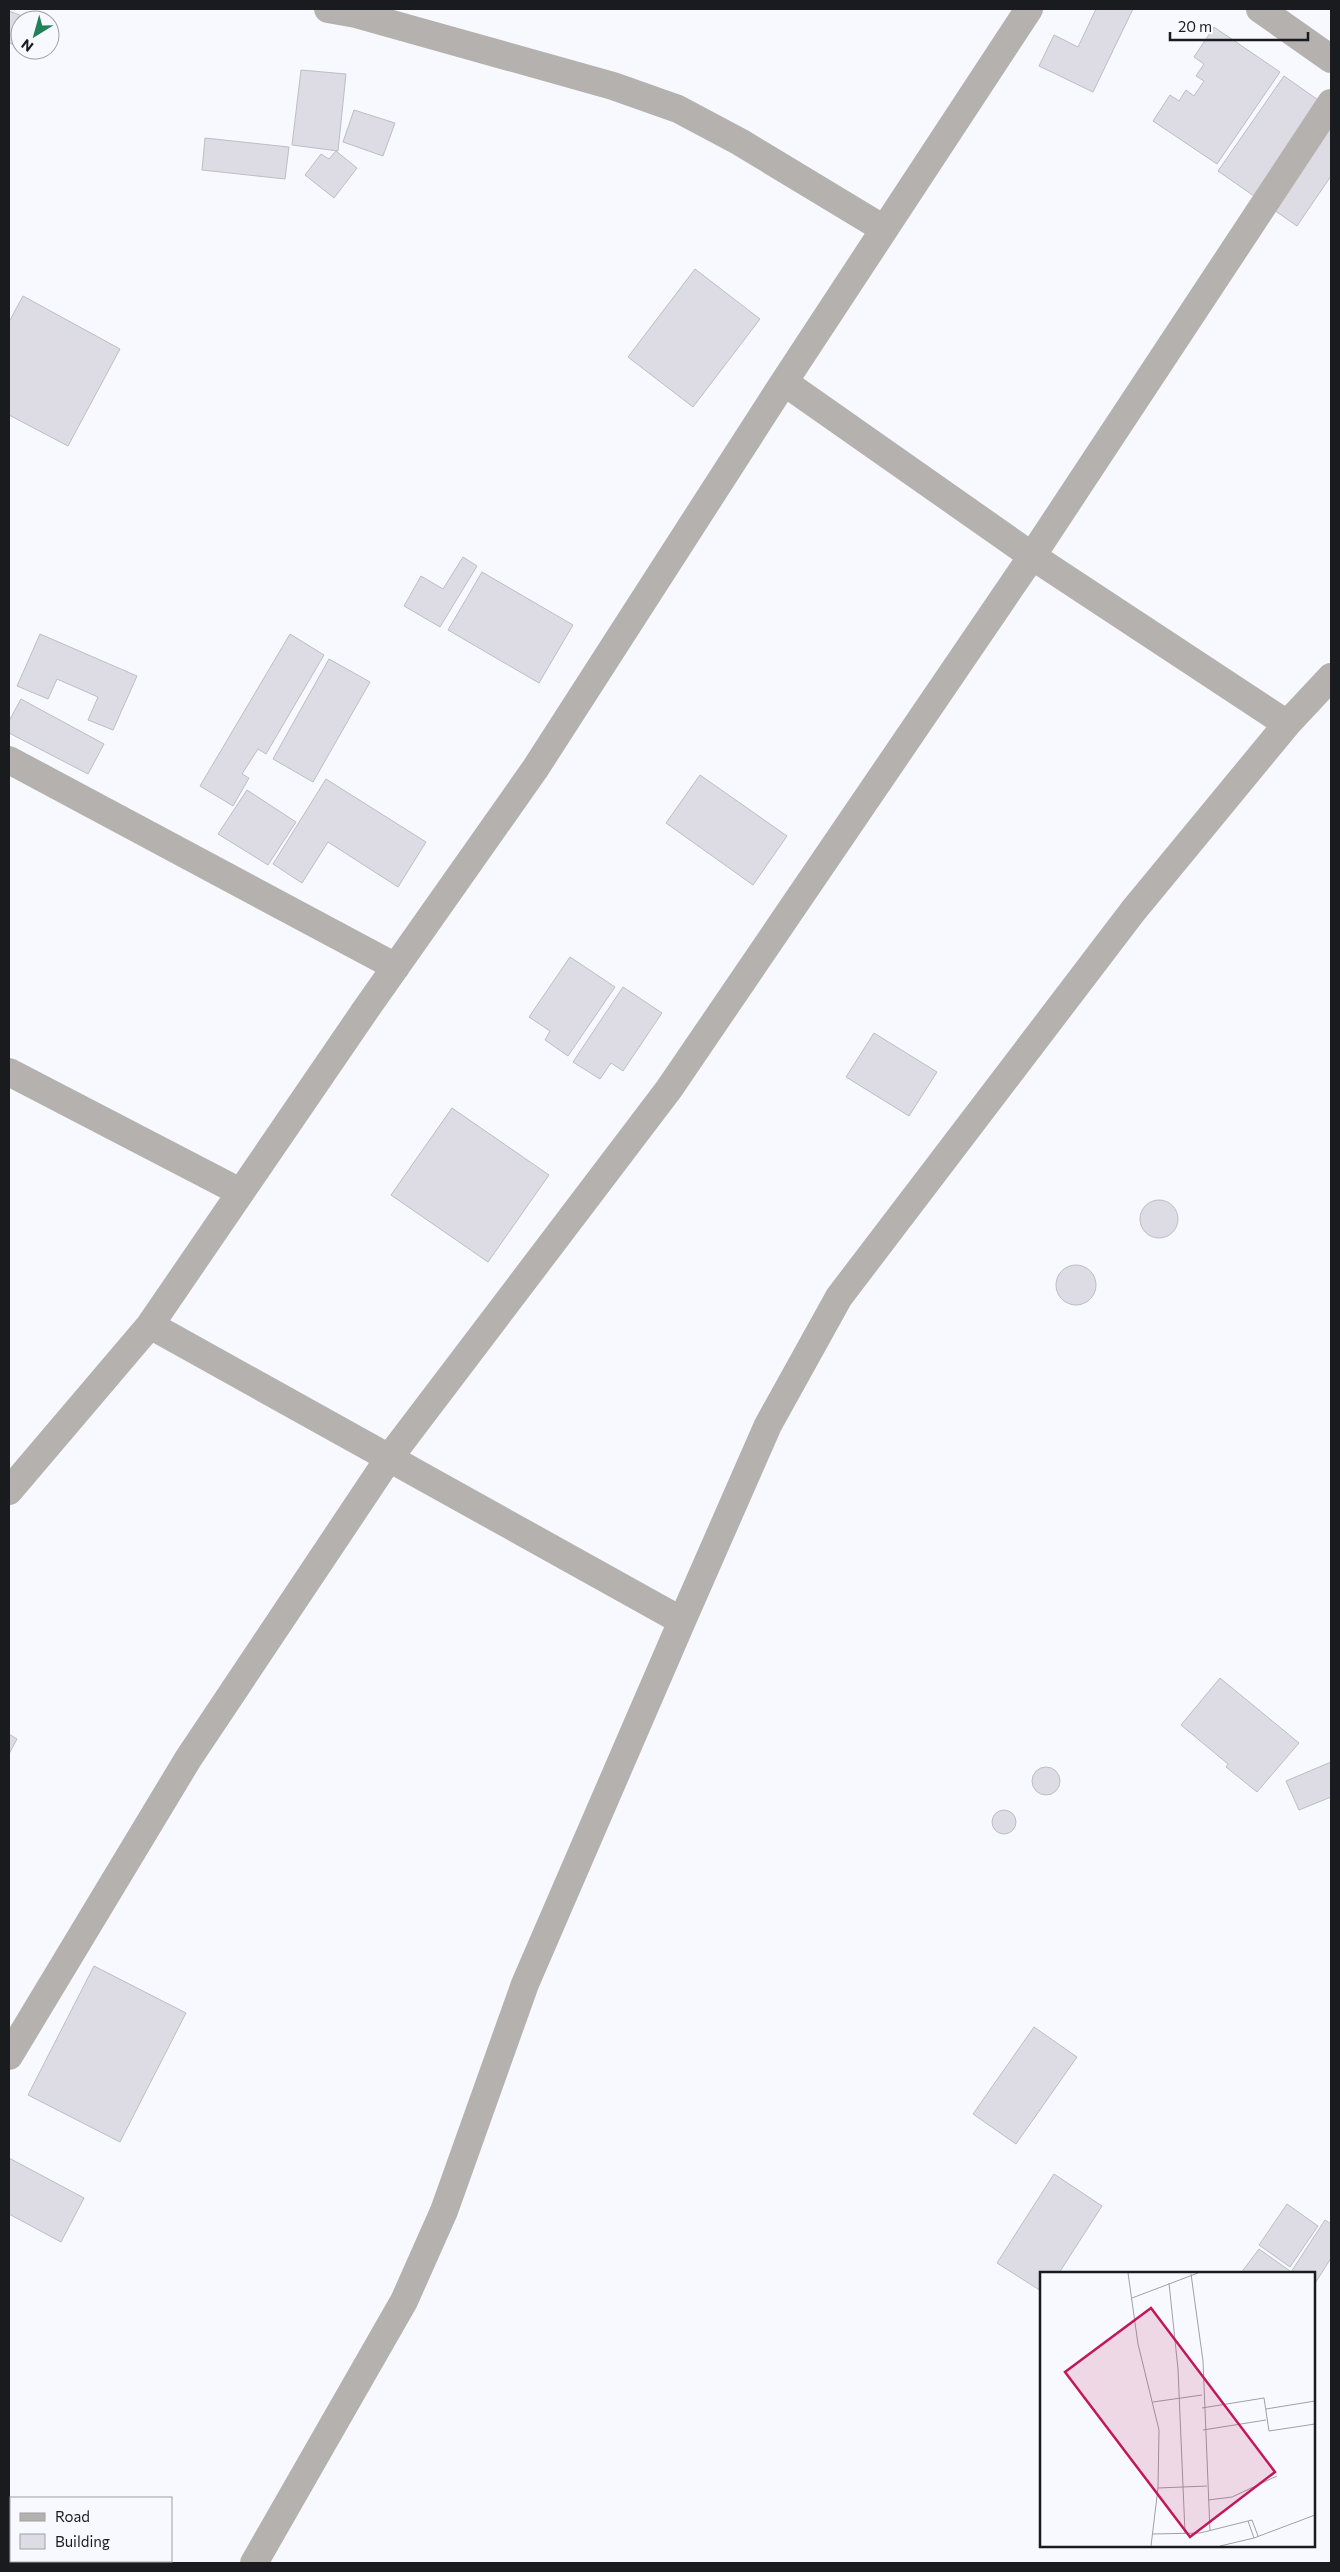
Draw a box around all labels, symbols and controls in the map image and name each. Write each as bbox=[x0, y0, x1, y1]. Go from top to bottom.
north arrow bbox=[10, 10, 60, 60]
scale bar bbox=[1170, 10, 1308, 42]
text: 20 m bbox=[1178, 17, 1212, 35]
text: N bbox=[18, 36, 36, 56]
inset map bbox=[1040, 2272, 1315, 2547]
legend bbox=[10, 2497, 172, 2562]
text: Road bbox=[55, 2507, 90, 2525]
text: Building bbox=[55, 2532, 110, 2550]

